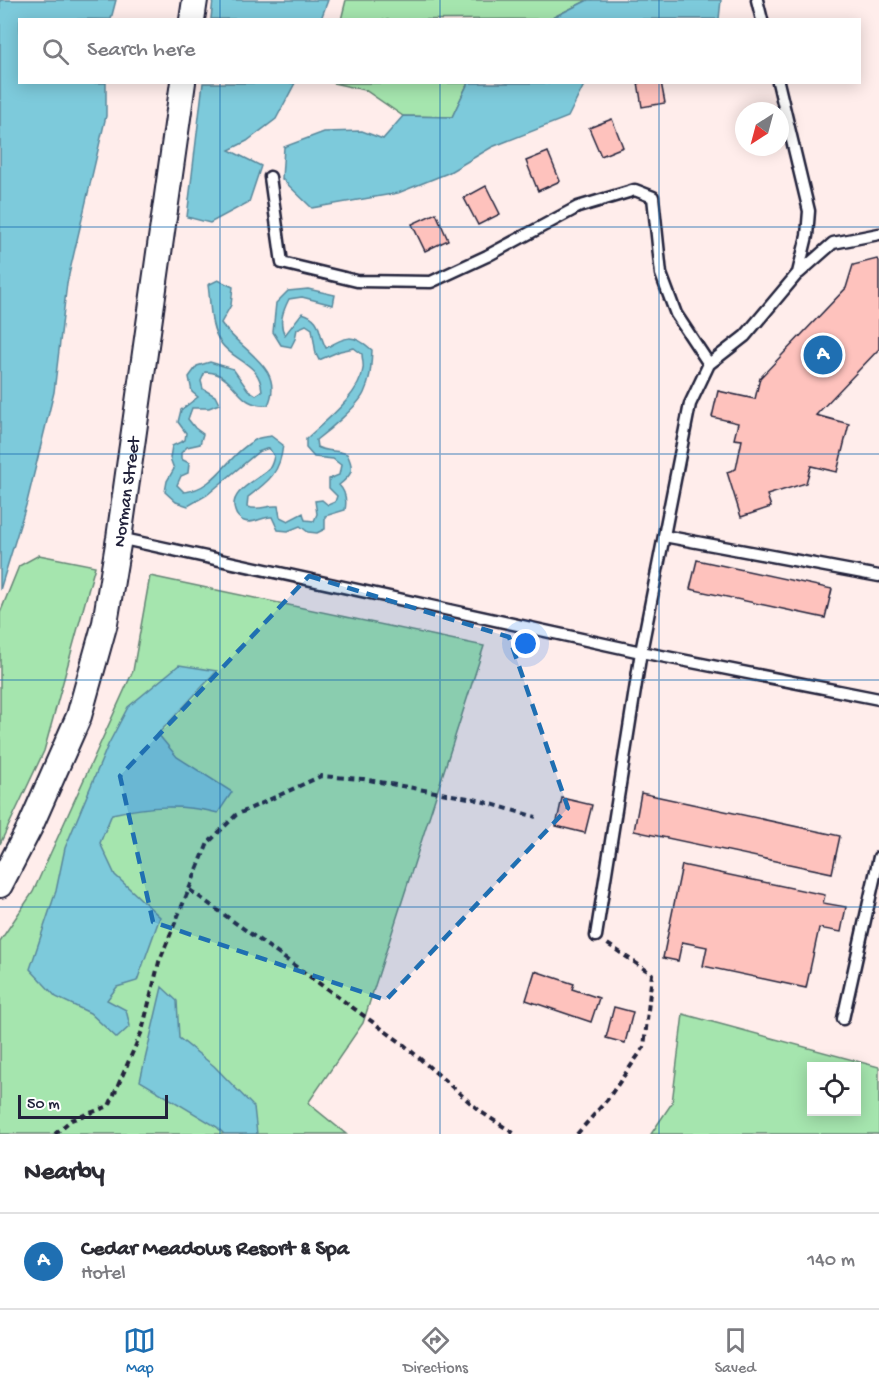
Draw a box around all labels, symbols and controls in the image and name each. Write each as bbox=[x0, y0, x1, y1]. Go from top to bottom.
search box bbox=[18, 18, 861, 84]
icon: search bbox=[39, 35, 72, 68]
text: Search here bbox=[87, 38, 195, 64]
north arrow bbox=[735, 102, 789, 156]
pin: A bbox=[804, 332, 842, 378]
street label: Norman Street bbox=[110, 434, 146, 549]
your location bbox=[511, 629, 540, 658]
map controls bbox=[807, 1062, 861, 1116]
button: locate bbox=[807, 1062, 861, 1116]
scale bar bbox=[18, 1092, 168, 1120]
text: 50 m bbox=[27, 1096, 60, 1115]
text: Nearby bbox=[24, 1158, 105, 1189]
text: Cedar Meadows Resort & Spa bbox=[81, 1237, 349, 1263]
text: A bbox=[38, 1250, 49, 1273]
text: 140 m bbox=[807, 1250, 855, 1273]
text: Hotel bbox=[81, 1263, 126, 1286]
tab: Map bbox=[123, 1324, 156, 1379]
tab: Directions bbox=[403, 1324, 468, 1379]
tab: Saved bbox=[715, 1324, 756, 1379]

